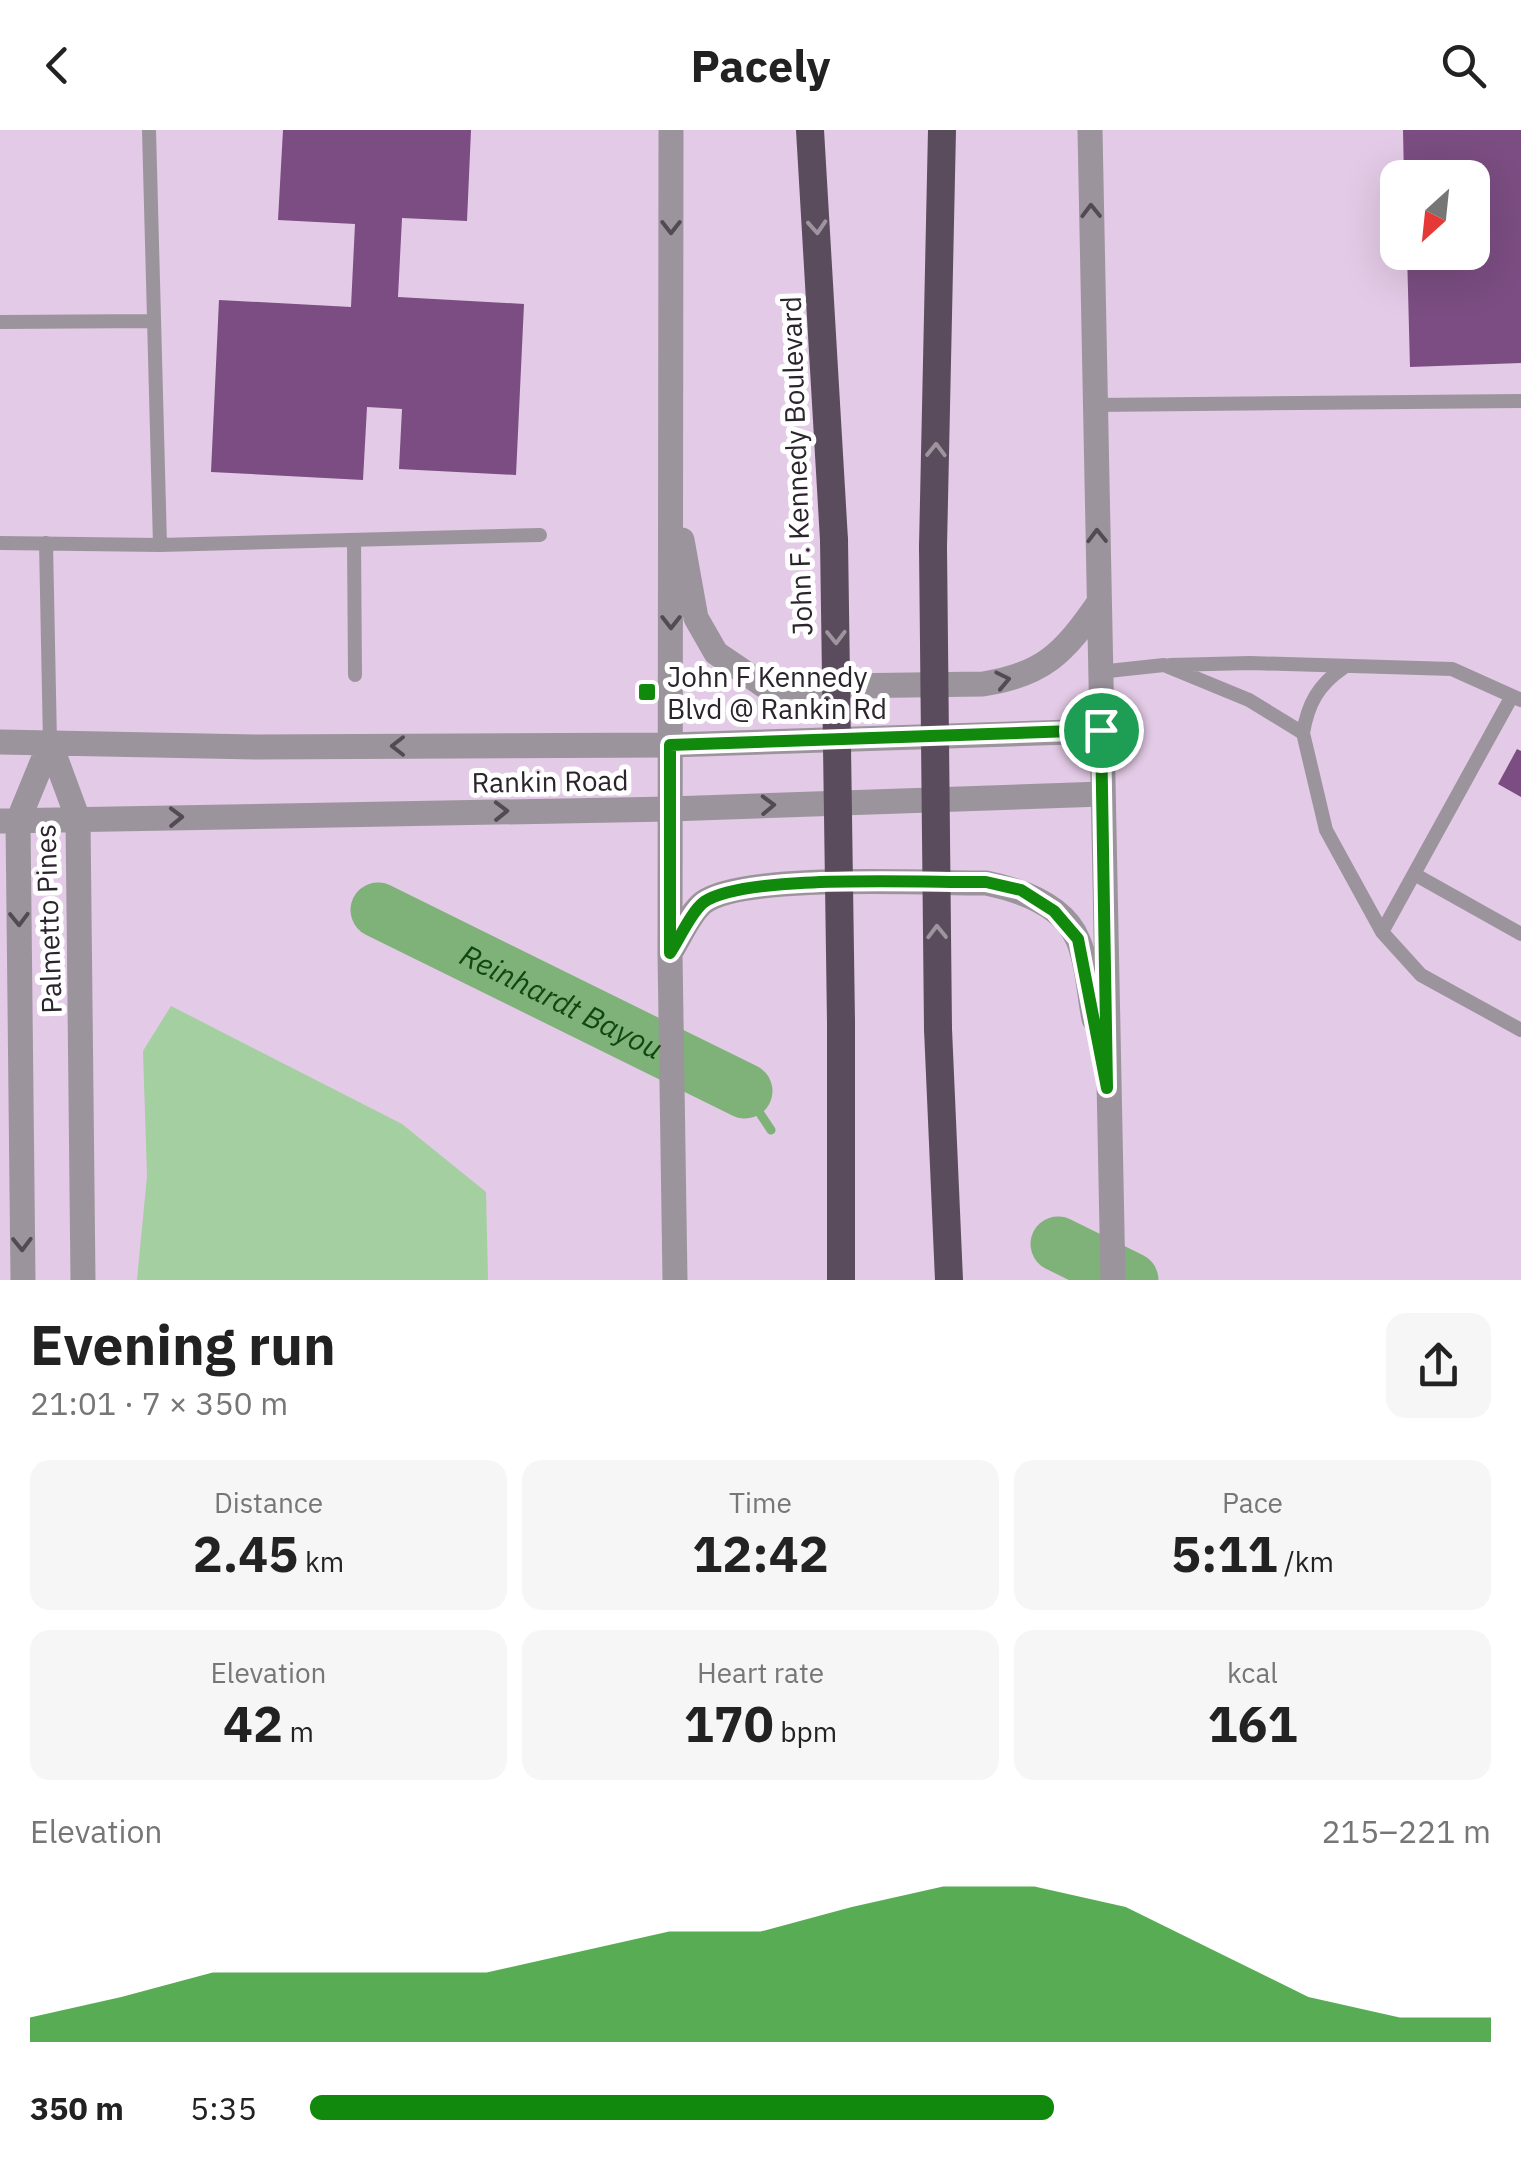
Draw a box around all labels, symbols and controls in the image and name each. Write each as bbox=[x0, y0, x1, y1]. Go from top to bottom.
text: Pacely bbox=[690, 36, 831, 94]
icon: back bbox=[30, 38, 85, 93]
icon: search bbox=[1436, 38, 1491, 93]
north arrow bbox=[1380, 160, 1490, 270]
map controls bbox=[1380, 160, 1490, 270]
one-way arrow bbox=[1081, 202, 1102, 218]
one-way arrow bbox=[660, 220, 682, 236]
one-way arrow bbox=[806, 220, 827, 236]
street label: John F. Kennedy Boulevard bbox=[772, 296, 820, 636]
one-way arrow bbox=[925, 441, 946, 457]
one-way arrow bbox=[1086, 527, 1108, 542]
one-way arrow bbox=[660, 615, 681, 631]
one-way arrow bbox=[825, 630, 846, 646]
place label: John F Kennedy Blvd @ Rankin Rd bbox=[667, 658, 887, 727]
one-way arrow bbox=[994, 671, 1011, 692]
marker: John F Kennedy Blvd @ Rankin Rd bbox=[636, 681, 658, 703]
pin bbox=[1059, 688, 1144, 773]
icon: arrive bbox=[1074, 703, 1129, 758]
one-way arrow bbox=[389, 735, 404, 757]
street label: Rankin Road bbox=[471, 761, 629, 801]
one-way arrow bbox=[760, 795, 776, 816]
one-way arrow bbox=[493, 801, 509, 822]
one-way arrow bbox=[168, 807, 184, 828]
street label: Palmetto Pines bbox=[26, 824, 70, 1014]
one-way arrow bbox=[8, 912, 30, 927]
one-way arrow bbox=[926, 923, 948, 938]
water label: Reinhardt Bayou bbox=[454, 934, 670, 1067]
one-way arrow bbox=[12, 1236, 33, 1252]
text: Evening run bbox=[30, 1309, 336, 1380]
button: share bbox=[1386, 1313, 1491, 1418]
text: 21:01 · 7 × 350 m bbox=[30, 1382, 288, 1424]
text: Distance bbox=[214, 1484, 323, 1521]
text: Time bbox=[729, 1484, 792, 1521]
text: Pace bbox=[1222, 1484, 1283, 1521]
text: 2.45 bbox=[193, 1521, 298, 1586]
text: 12:42 bbox=[692, 1521, 829, 1586]
text: 5:11 bbox=[1171, 1521, 1277, 1586]
text: km bbox=[298, 1543, 344, 1580]
text: /km bbox=[1277, 1543, 1334, 1580]
text: Elevation bbox=[211, 1654, 326, 1691]
text: Heart rate bbox=[697, 1654, 824, 1691]
text: kcal bbox=[1227, 1654, 1278, 1691]
text: 42 bbox=[223, 1691, 283, 1756]
text: 170 bbox=[684, 1691, 774, 1756]
text: 161 bbox=[1208, 1691, 1298, 1756]
text: m bbox=[283, 1713, 314, 1750]
text: bpm bbox=[774, 1713, 837, 1750]
text: Elevation bbox=[30, 1810, 163, 1852]
text: 215–221 m bbox=[1321, 1810, 1491, 1852]
text: 350 m bbox=[30, 2087, 124, 2129]
text: 5:35 bbox=[190, 2087, 257, 2129]

